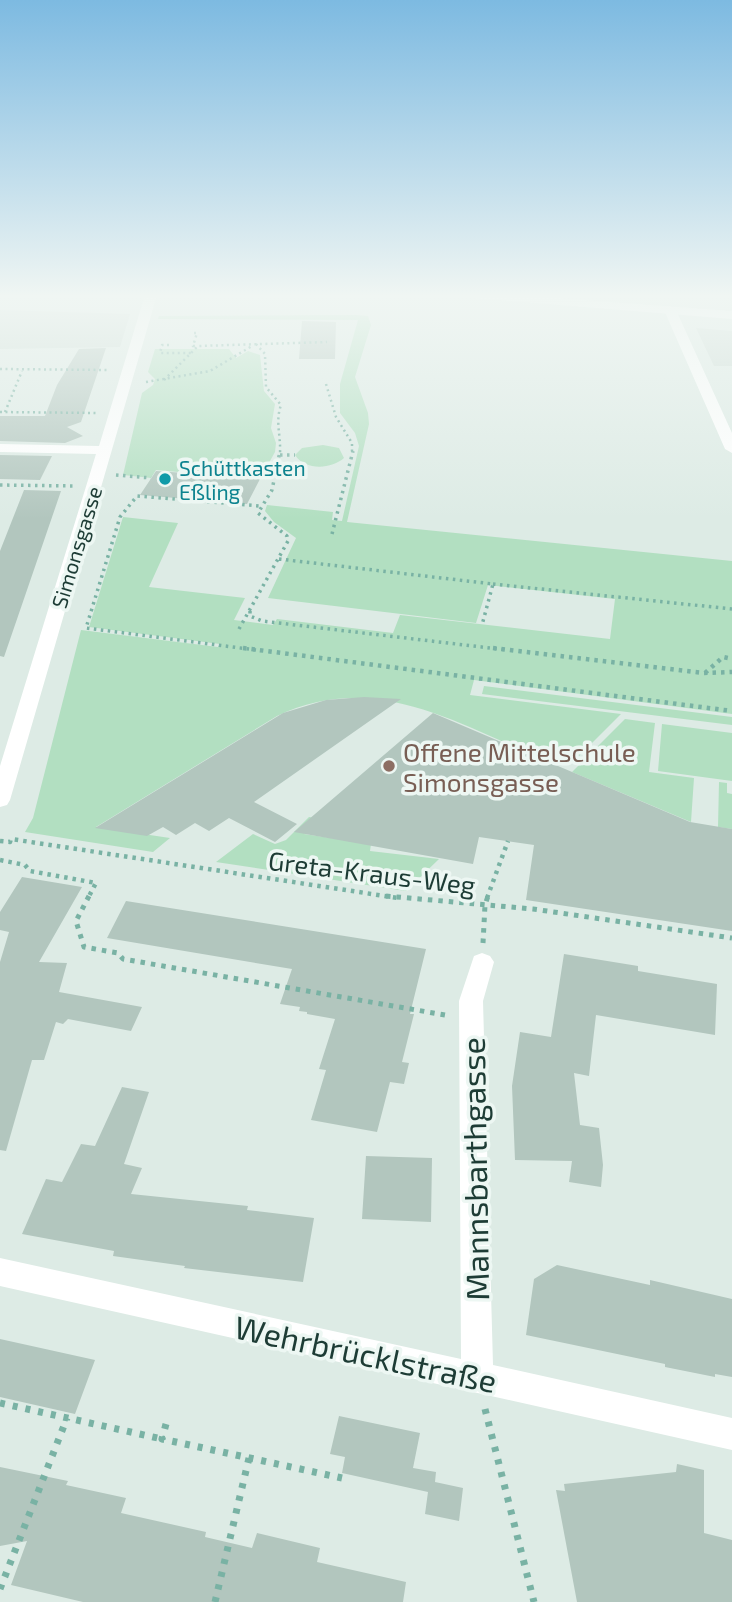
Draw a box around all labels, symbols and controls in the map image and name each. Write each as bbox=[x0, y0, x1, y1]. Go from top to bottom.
place label: Schüttkasten Eßling bbox=[179, 455, 306, 504]
marker: Schüttkasten Eßling bbox=[157, 471, 173, 487]
street label: Simonsgasse bbox=[46, 483, 106, 611]
place label: Offene Mittelschule Simonsgasse bbox=[403, 736, 636, 797]
marker: Offene Mittelschule Simonsgasse bbox=[381, 758, 397, 774]
street label: Greta-Kraus-Weg bbox=[267, 844, 477, 900]
street label: Mannsbarthgasse bbox=[453, 1037, 495, 1301]
street label: Wehrbrücklstraße bbox=[232, 1307, 500, 1399]

